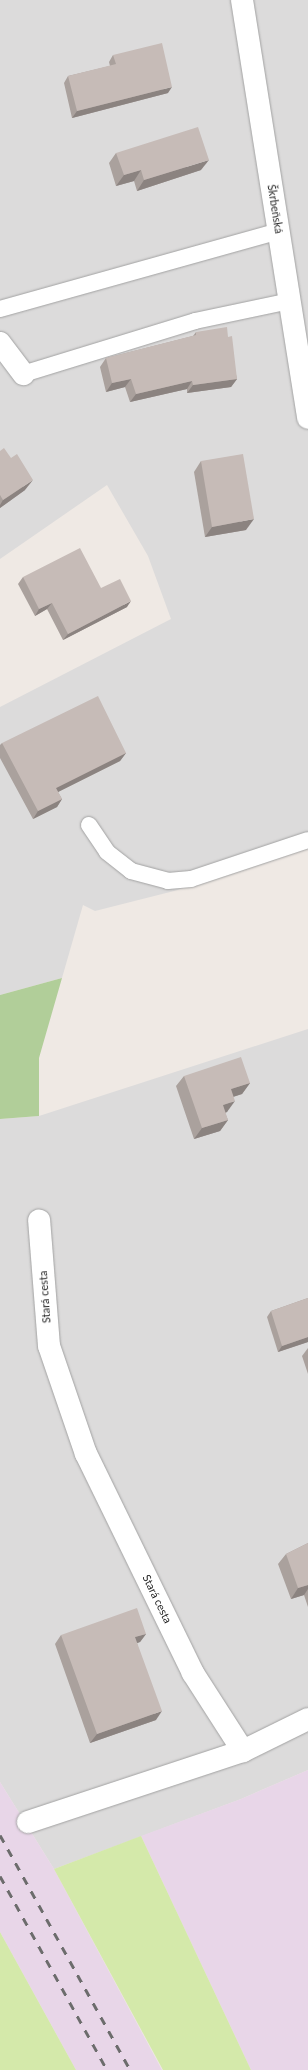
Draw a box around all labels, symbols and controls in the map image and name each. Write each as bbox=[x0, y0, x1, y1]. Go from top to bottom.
street label: Škrbeňská bbox=[265, 184, 285, 234]
street label: Stará cesta bbox=[37, 1270, 53, 1324]
street label: Stará cesta bbox=[140, 1573, 174, 1625]

